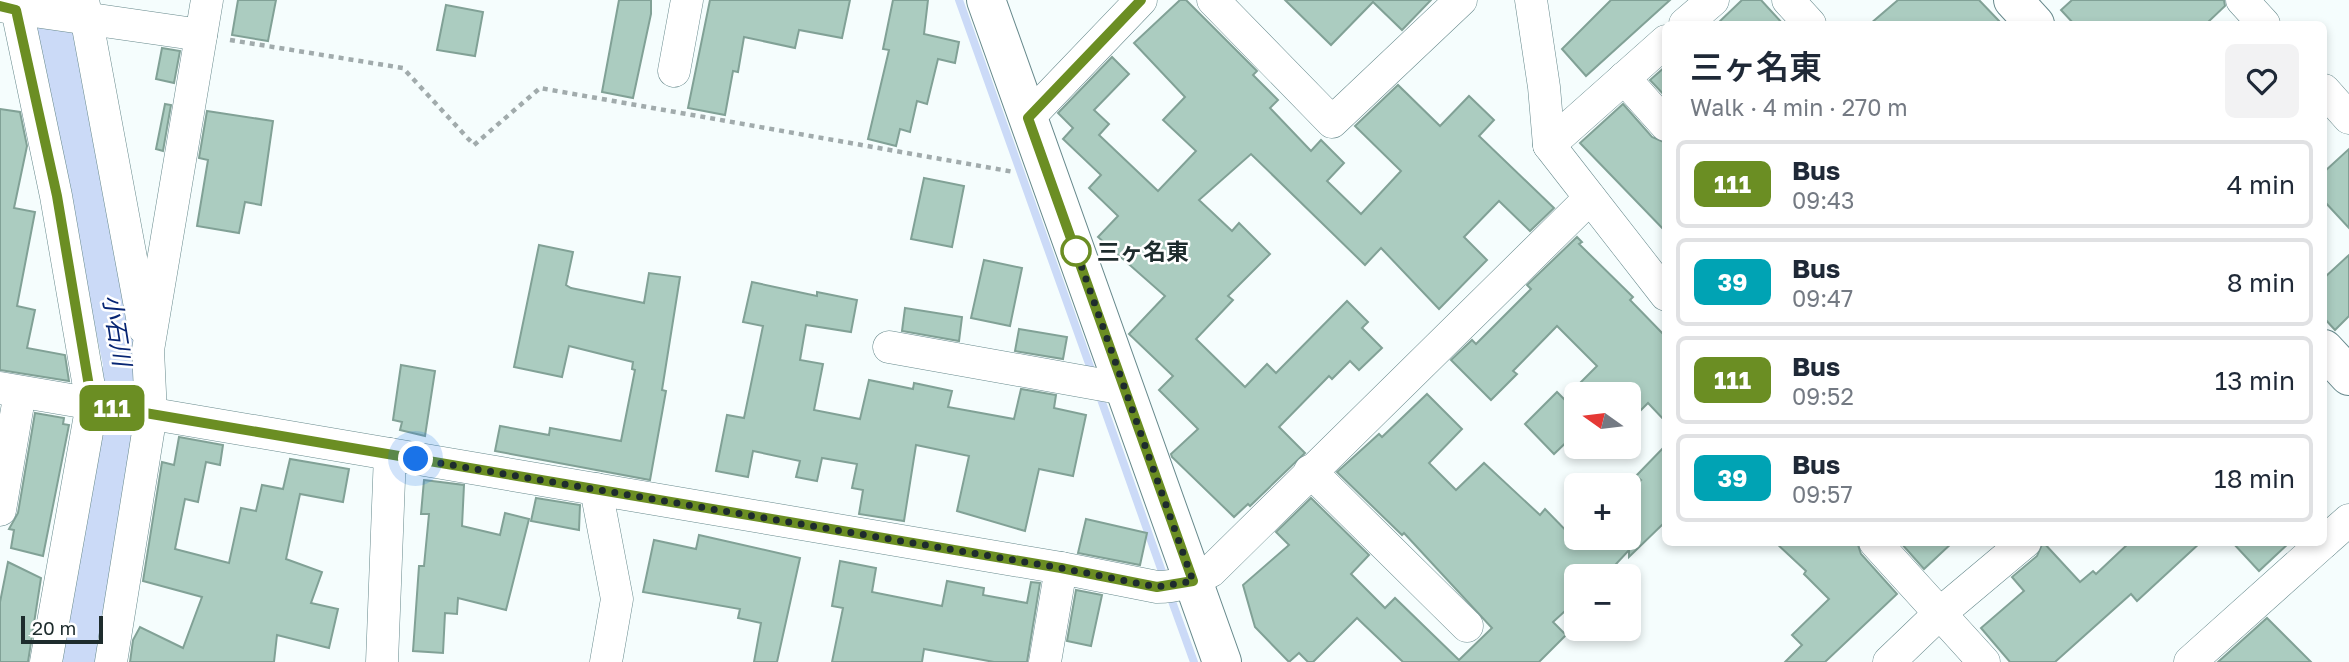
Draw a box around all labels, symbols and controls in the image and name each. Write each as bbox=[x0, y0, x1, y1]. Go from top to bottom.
button: heart bbox=[2225, 44, 2299, 118]
text: 三ヶ名東 bbox=[1690, 47, 1822, 86]
text: Walk · 4 min · 270 m bbox=[1690, 93, 1908, 121]
text: Bus bbox=[1792, 155, 1840, 186]
text: 111 bbox=[1714, 169, 1751, 198]
text: 4 min bbox=[2227, 169, 2295, 200]
text: 09:43 bbox=[1792, 186, 1855, 214]
marker: 三ヶ名東 bbox=[1061, 236, 1091, 266]
place label: 三ヶ名東 bbox=[1097, 237, 1189, 265]
text: Bus bbox=[1792, 253, 1840, 284]
text: 39 bbox=[1718, 267, 1747, 296]
text: 8 min bbox=[2227, 267, 2295, 298]
text: 09:47 bbox=[1792, 284, 1853, 312]
water label: 小石川 bbox=[98, 292, 138, 371]
text: Bus bbox=[1792, 351, 1840, 382]
text: 111 bbox=[1714, 365, 1751, 394]
text: 13 min bbox=[2215, 365, 2295, 396]
north arrow bbox=[1564, 382, 1642, 458]
map controls bbox=[1564, 382, 1641, 641]
text: 09:52 bbox=[1792, 382, 1854, 410]
line badge: 111 bbox=[72, 385, 152, 431]
text: 111 bbox=[93, 393, 131, 422]
your location bbox=[398, 441, 433, 476]
text: Bus bbox=[1792, 449, 1840, 480]
text: 39 bbox=[1718, 463, 1747, 492]
text: 18 min bbox=[2214, 463, 2295, 494]
button: + bbox=[1564, 473, 1641, 550]
text: 09:57 bbox=[1792, 480, 1853, 508]
button: − bbox=[1564, 564, 1641, 641]
scale bar bbox=[21, 613, 103, 645]
text: 20 m bbox=[32, 616, 76, 639]

